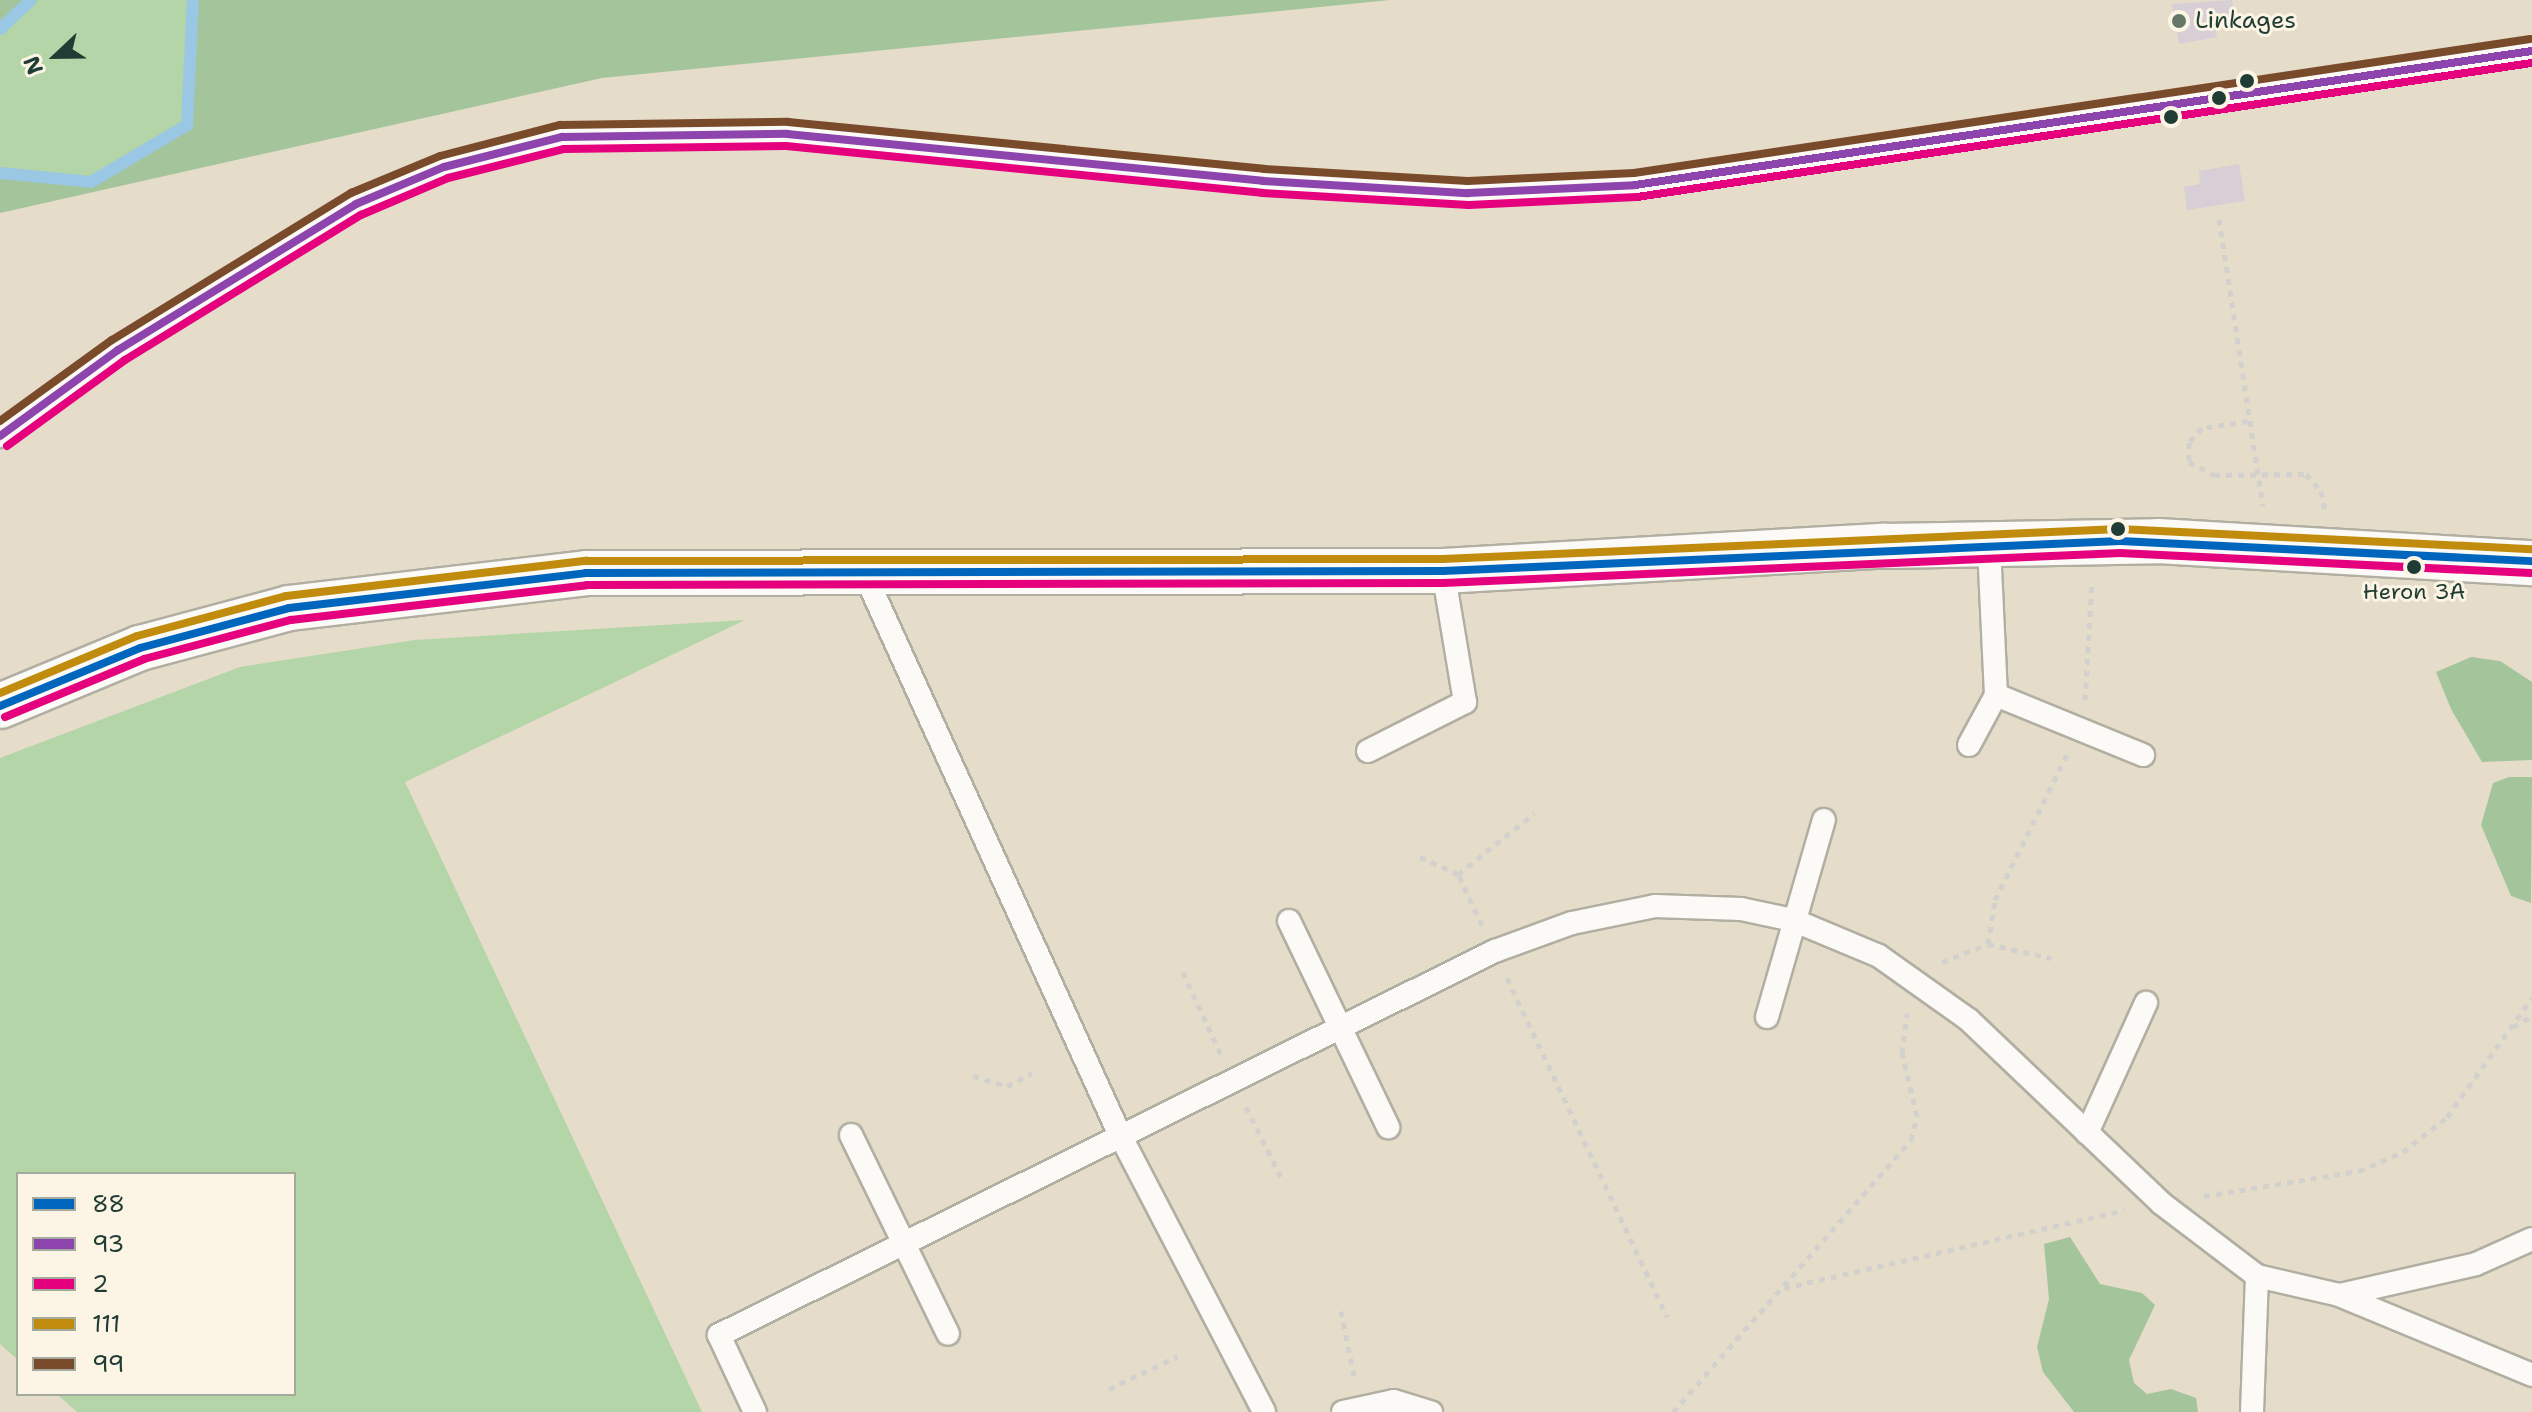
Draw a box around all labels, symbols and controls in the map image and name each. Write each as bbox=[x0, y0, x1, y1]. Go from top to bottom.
place label: Linkages bbox=[2195, 7, 2296, 35]
marker: Linkages bbox=[2170, 12, 2188, 30]
north arrow bbox=[16, 16, 96, 96]
text: N bbox=[17, 52, 50, 79]
unlabelled marker bbox=[2239, 73, 2255, 89]
unlabelled marker bbox=[2211, 90, 2227, 106]
unlabelled marker bbox=[2163, 109, 2179, 125]
unlabelled marker bbox=[2110, 521, 2126, 537]
marker: Heron 3A bbox=[2406, 559, 2422, 575]
place label: Heron 3A bbox=[2363, 579, 2465, 605]
legend bbox=[16, 1172, 296, 1396]
text: 88 bbox=[92, 1188, 125, 1220]
text: 93 bbox=[92, 1228, 124, 1260]
text: 2 bbox=[92, 1268, 109, 1300]
text: 111 bbox=[92, 1308, 120, 1340]
text: 99 bbox=[92, 1348, 125, 1380]

